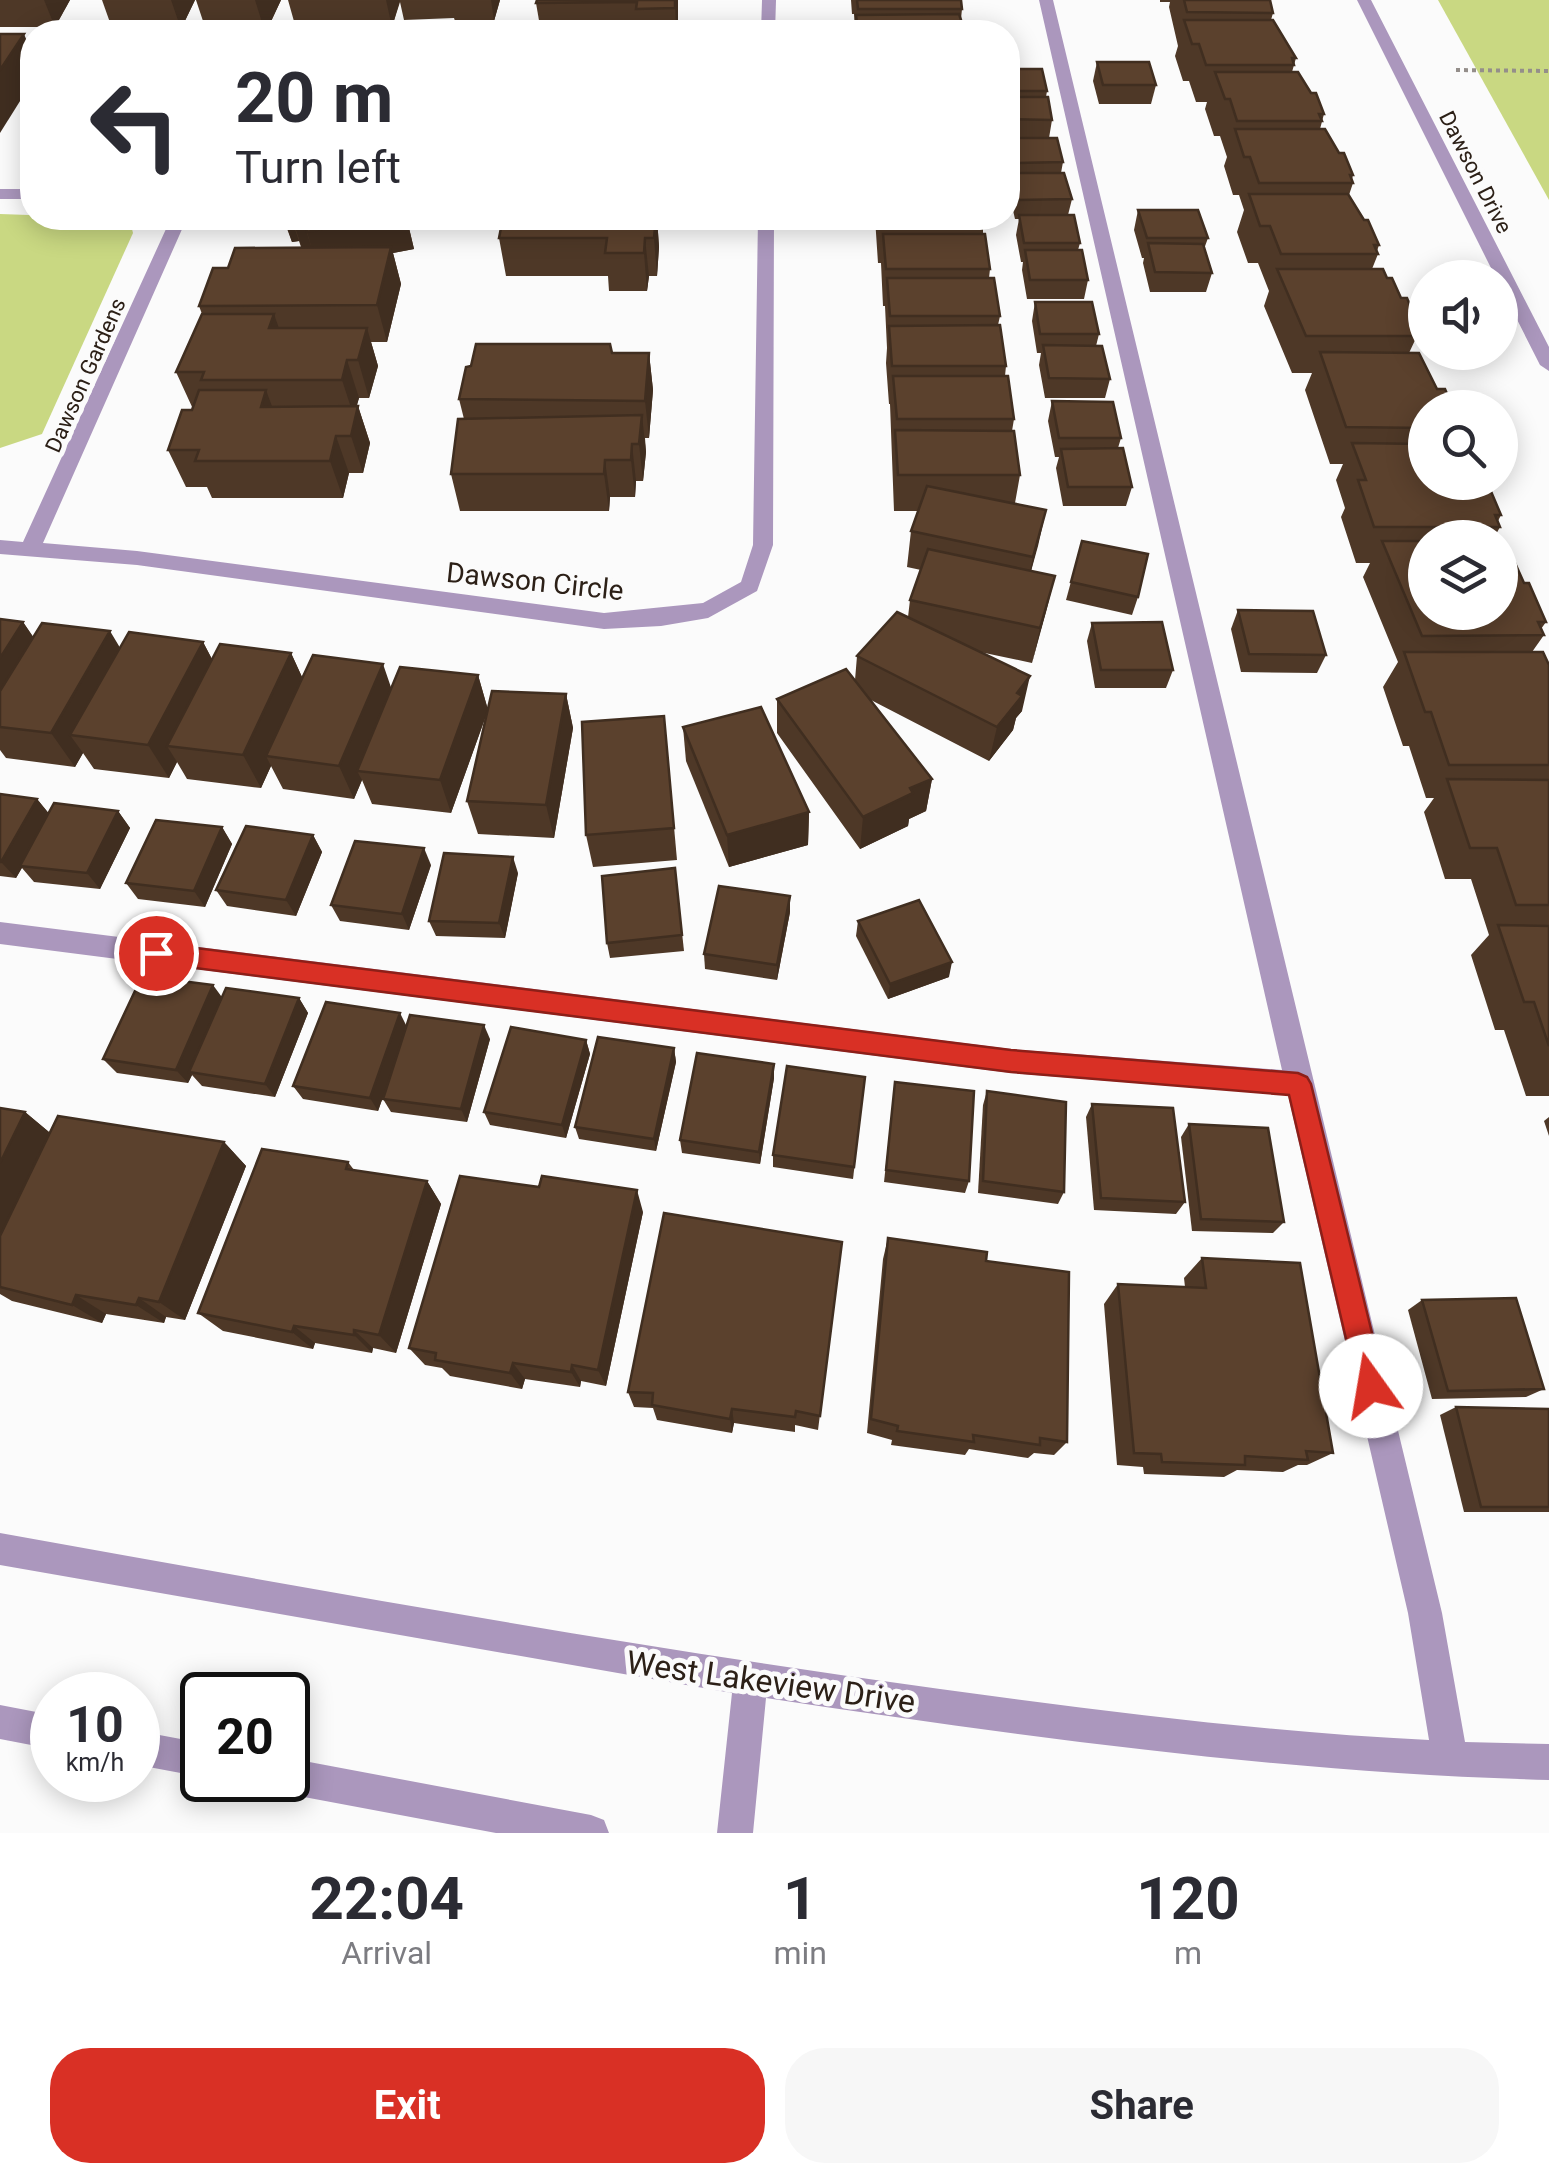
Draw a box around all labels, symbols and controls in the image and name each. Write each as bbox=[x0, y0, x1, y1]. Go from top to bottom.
text: 20 m bbox=[235, 57, 393, 139]
icon: left bbox=[70, 60, 200, 190]
street label: Dawson Drive bbox=[1434, 107, 1517, 238]
text: Turn left bbox=[235, 141, 401, 194]
map controls bbox=[1408, 260, 1518, 630]
button: sound bbox=[1408, 260, 1518, 370]
street label: Dawson Gardens bbox=[40, 294, 131, 456]
button: search bbox=[1408, 390, 1518, 500]
button: layers bbox=[1408, 520, 1518, 630]
street label: Dawson Circle bbox=[445, 556, 625, 607]
pin bbox=[114, 911, 199, 996]
icon: arrive bbox=[129, 926, 184, 981]
position arrow bbox=[1319, 1334, 1423, 1438]
street label: West Lakeview Drive bbox=[624, 1643, 918, 1721]
speed limit sign: 20 bbox=[180, 1672, 310, 1802]
text: 10 bbox=[66, 1696, 124, 1754]
text: km/h bbox=[66, 1748, 124, 1777]
text: 22:04 bbox=[309, 1863, 464, 1934]
text: 1 bbox=[783, 1863, 817, 1934]
text: 120 bbox=[1136, 1863, 1240, 1934]
text: Arrival bbox=[341, 1934, 432, 1972]
text: min bbox=[773, 1934, 827, 1972]
text: m bbox=[1174, 1934, 1202, 1972]
button: Exit bbox=[50, 2048, 765, 2163]
button: Share bbox=[785, 2048, 1499, 2163]

